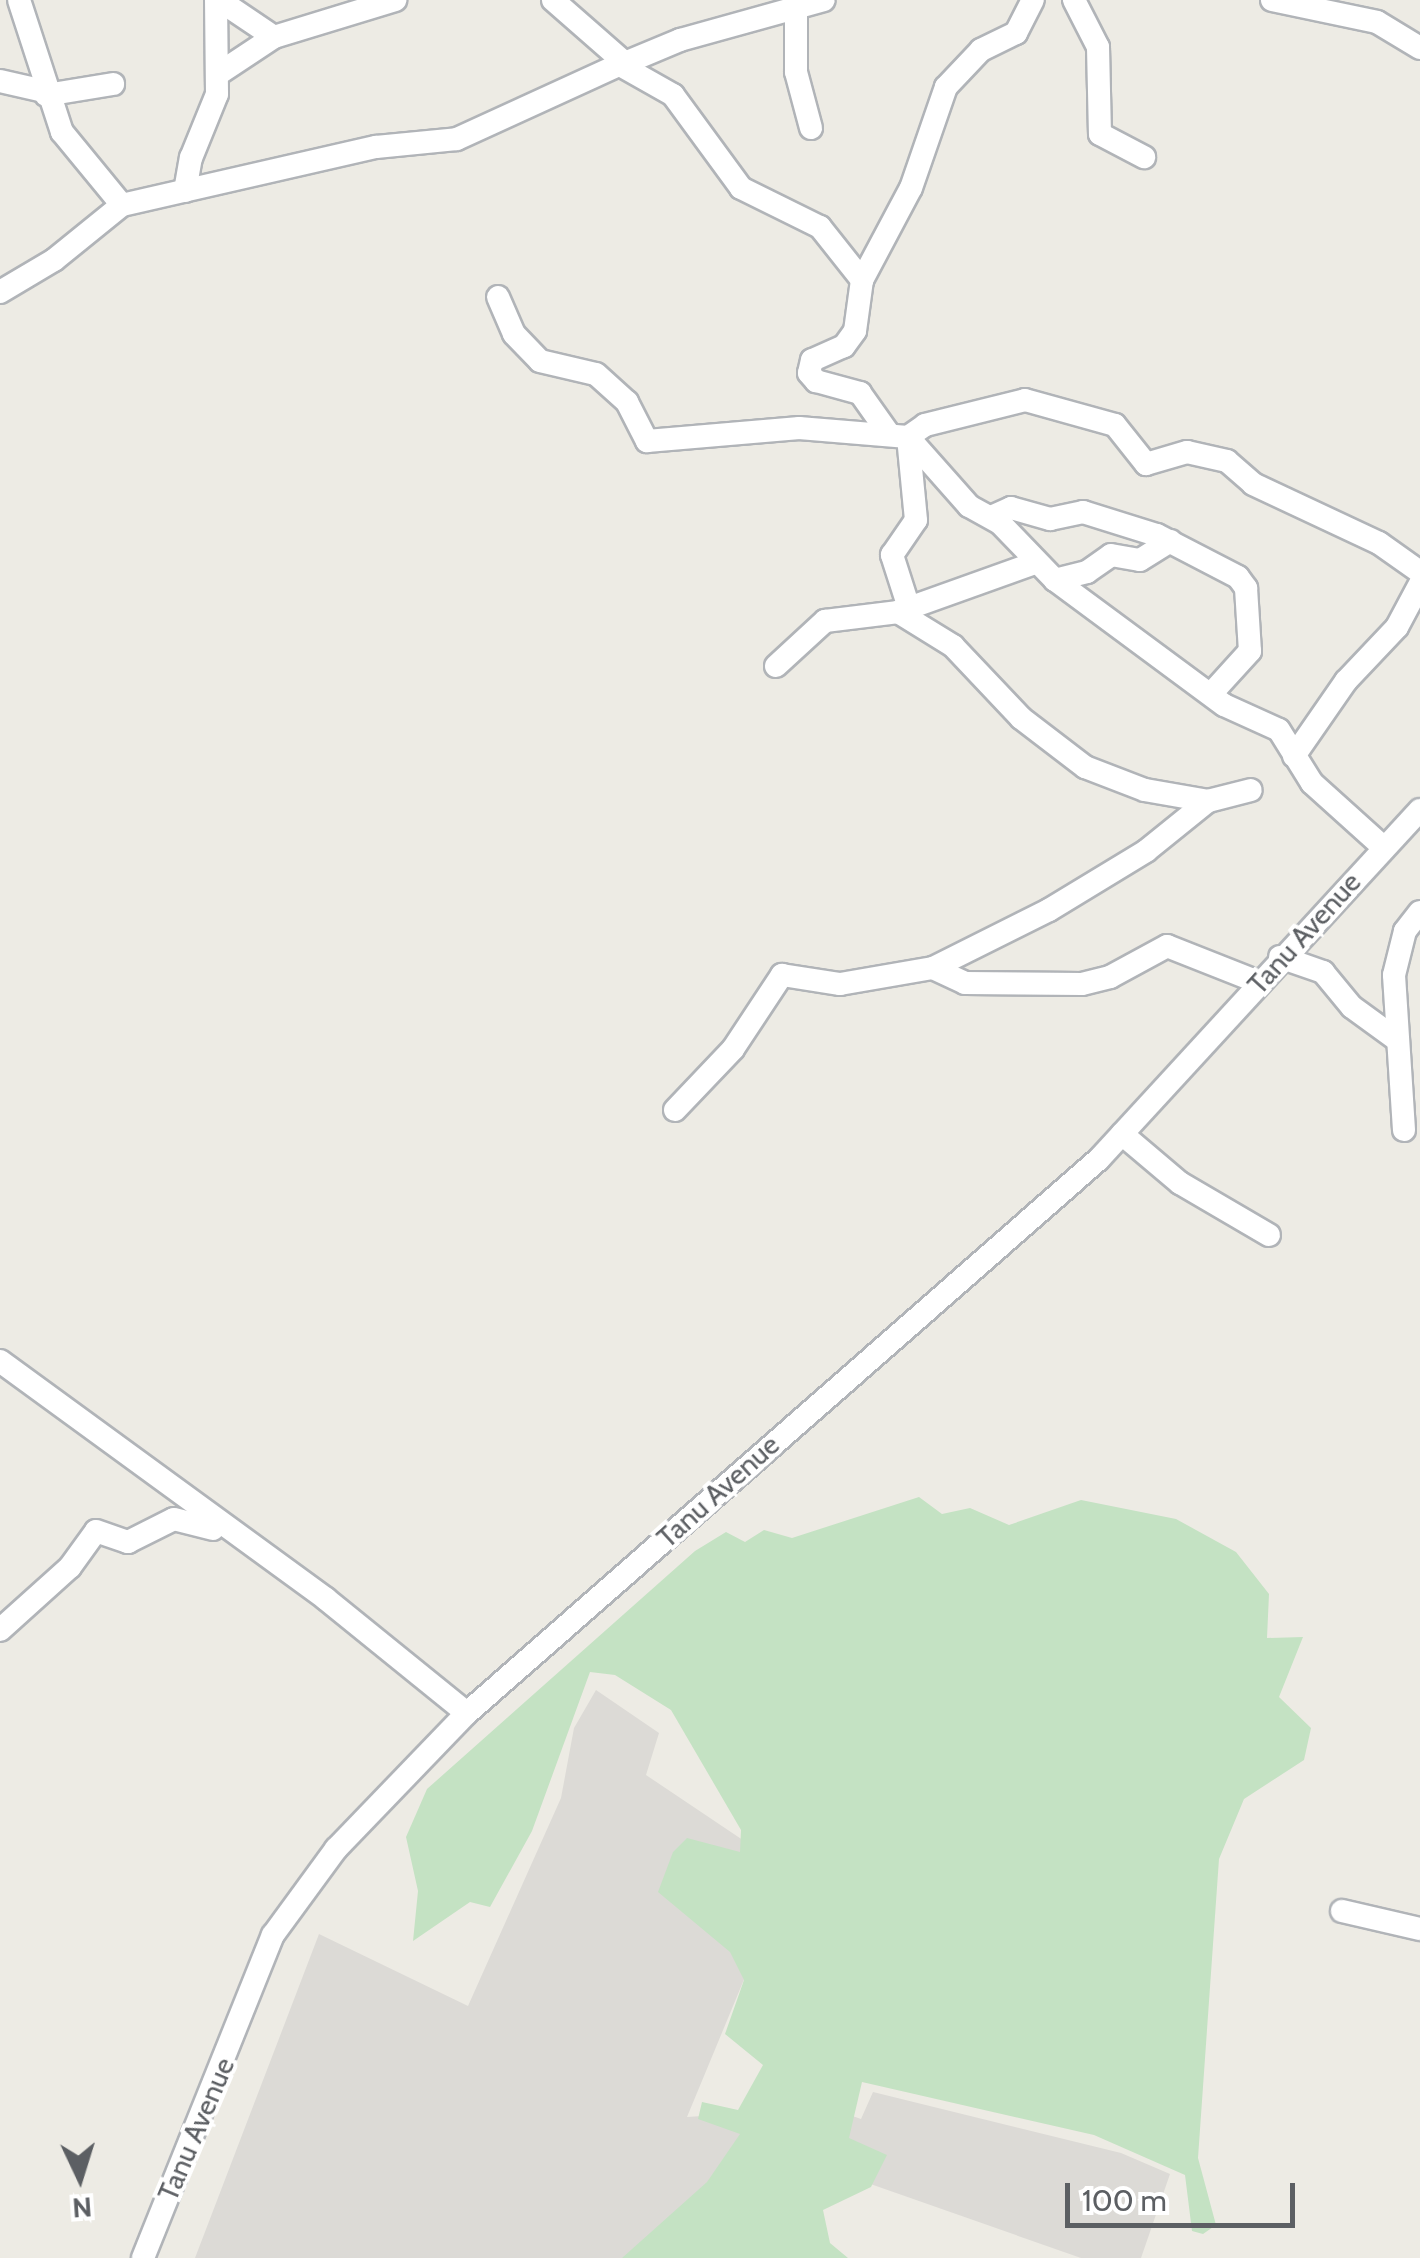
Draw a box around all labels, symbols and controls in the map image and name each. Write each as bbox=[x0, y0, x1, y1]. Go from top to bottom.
street label: Tanu Avenue bbox=[1241, 865, 1367, 1001]
street label: Tanu Avenue bbox=[650, 1428, 786, 1554]
street label: Tanu Avenue bbox=[151, 2052, 241, 2206]
north arrow bbox=[30, 2128, 130, 2228]
scale bar bbox=[1070, 2163, 1300, 2225]
text: 100 m bbox=[1082, 2182, 1167, 2219]
text: N bbox=[71, 2190, 93, 2226]

